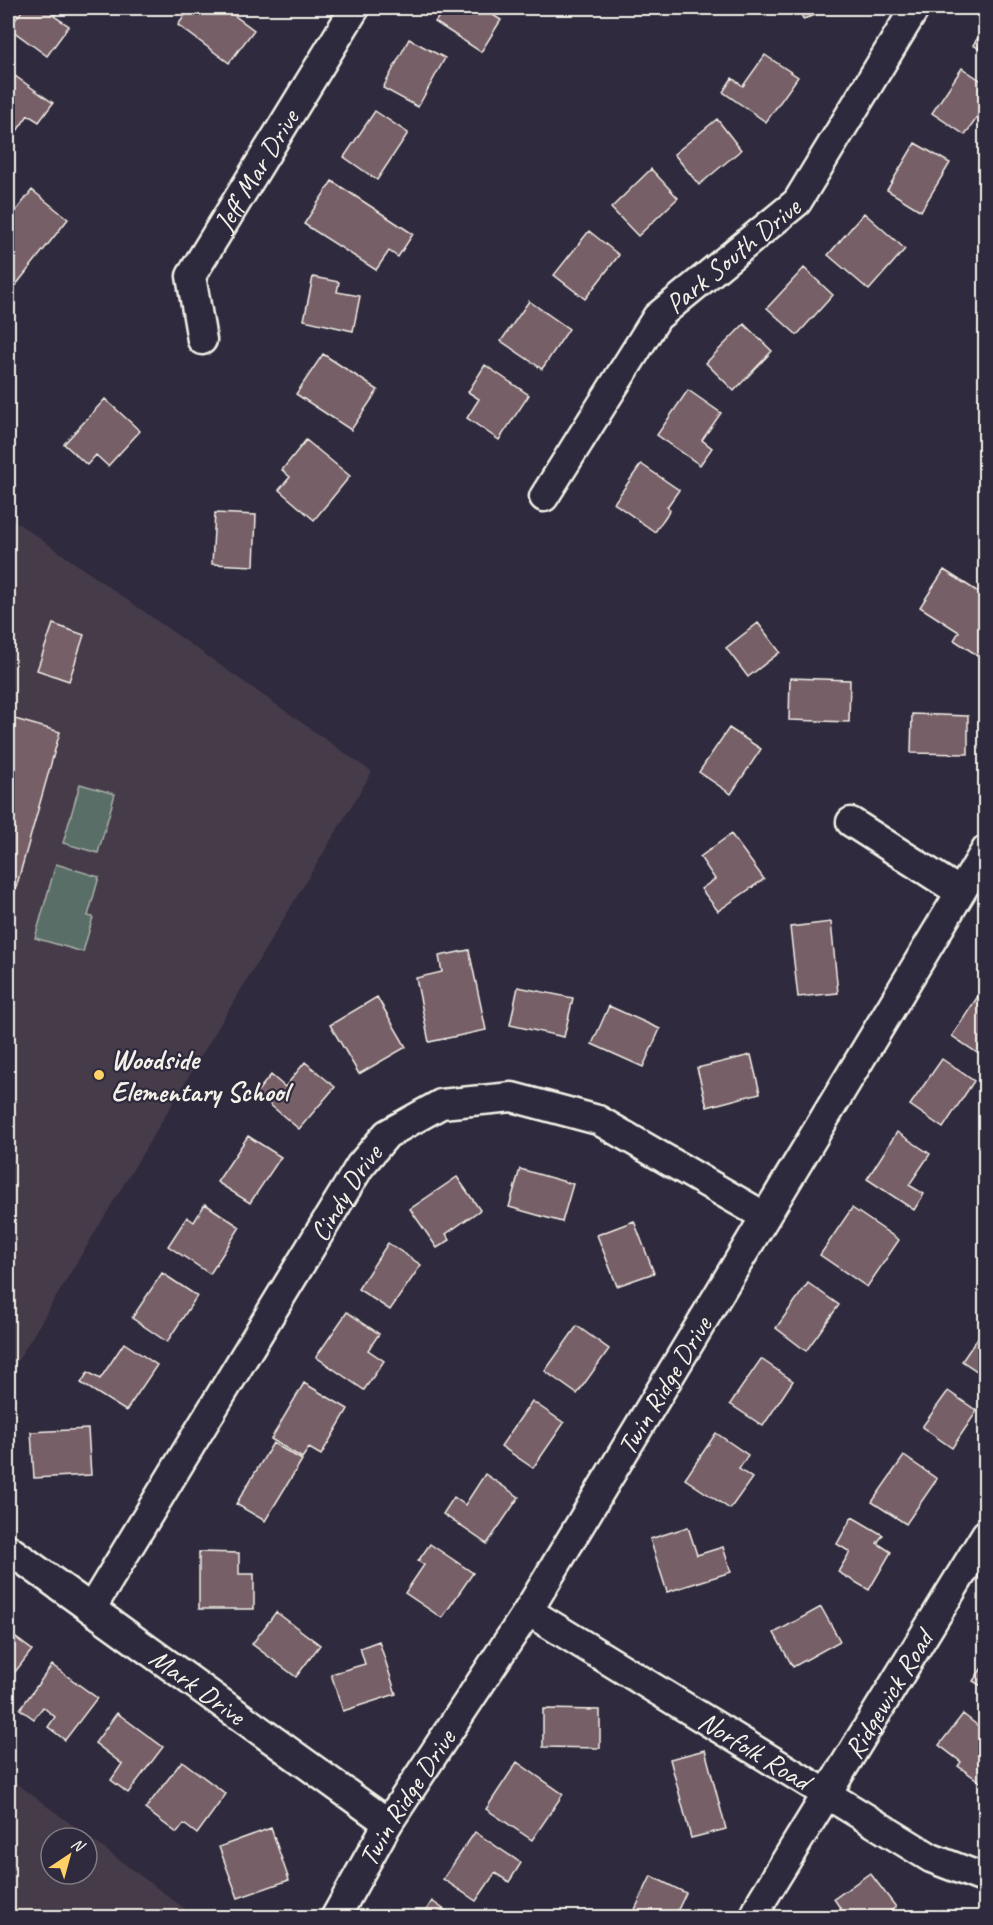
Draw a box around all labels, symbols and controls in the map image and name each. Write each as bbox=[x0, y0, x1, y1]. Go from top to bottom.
street label: Jeff Mar Drive bbox=[205, 102, 308, 239]
street label: Park South Drive bbox=[658, 189, 809, 321]
place label: Woodside Elementary School bbox=[111, 1042, 294, 1109]
marker: Woodside Elementary School bbox=[92, 1068, 106, 1082]
street label: Cindy Drive bbox=[302, 1135, 390, 1248]
street label: Twin Ridge Drive bbox=[609, 1309, 720, 1461]
street label: Ridgewick Road bbox=[836, 1621, 943, 1765]
street label: Mark Drive bbox=[143, 1640, 254, 1734]
street label: Norfolk Road bbox=[692, 1703, 820, 1800]
street label: Twin Ridge Drive bbox=[351, 1721, 464, 1872]
north arrow bbox=[39, 1826, 99, 1886]
text: N bbox=[67, 1834, 90, 1857]

